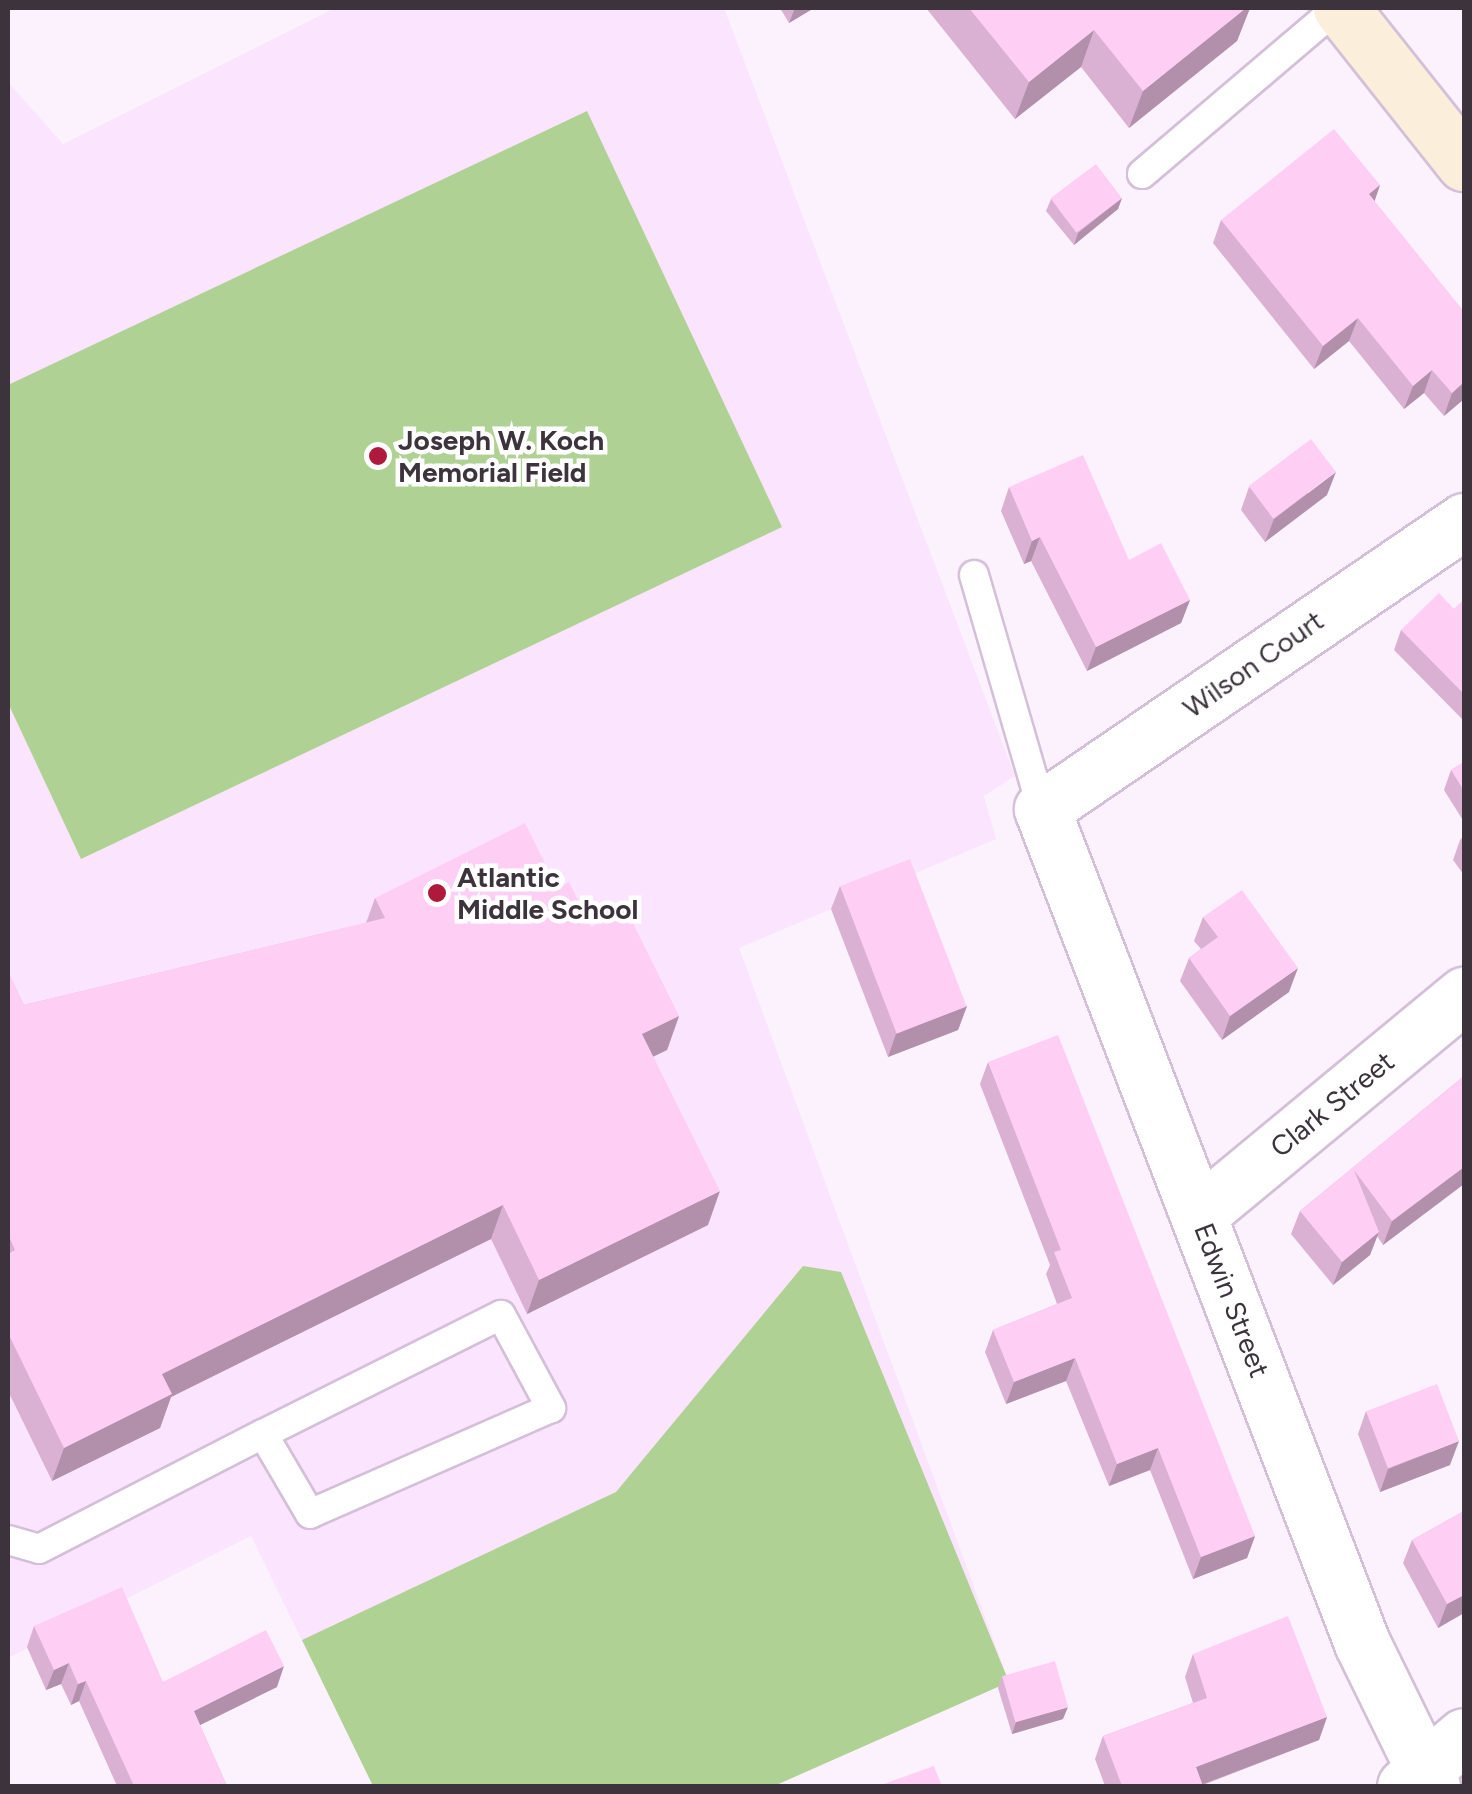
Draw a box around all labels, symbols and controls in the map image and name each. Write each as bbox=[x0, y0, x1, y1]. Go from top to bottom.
place label: Joseph W. Koch Memorial Field bbox=[398, 423, 604, 489]
marker: Joseph W. Koch Memorial Field bbox=[367, 445, 389, 467]
street label: Wilson Court bbox=[1176, 603, 1330, 725]
place label: Atlantic Middle School bbox=[457, 860, 638, 926]
marker: Atlantic Middle School bbox=[426, 882, 448, 904]
street label: Clark Street bbox=[1264, 1044, 1400, 1164]
street label: Edwin Street bbox=[1187, 1218, 1277, 1382]

